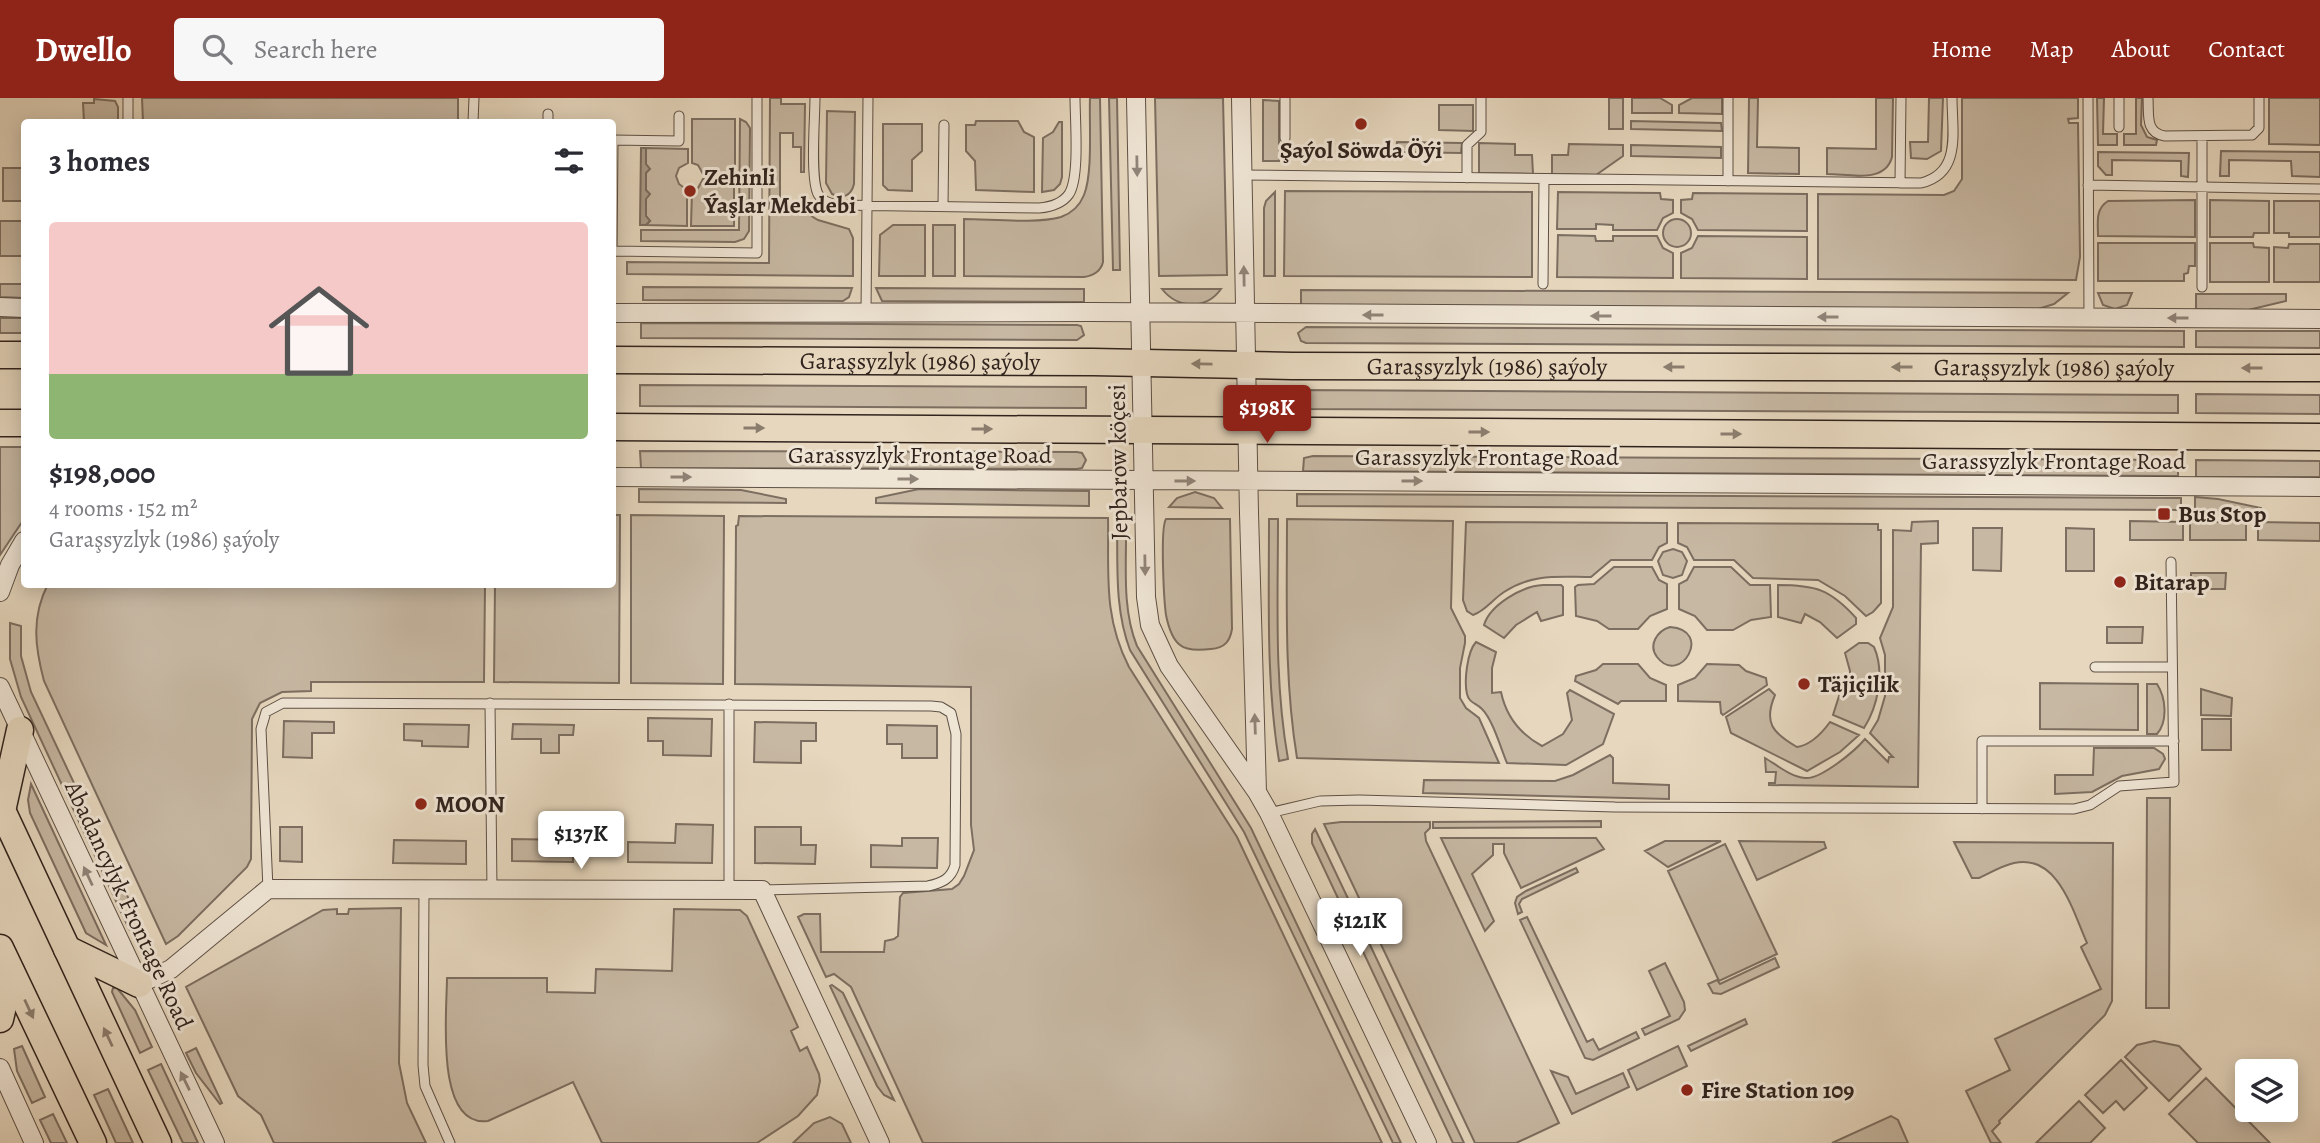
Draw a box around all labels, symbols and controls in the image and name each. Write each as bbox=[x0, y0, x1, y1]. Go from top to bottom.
search box bbox=[174, 18, 664, 81]
text: Dwello bbox=[35, 27, 132, 72]
icon: search bbox=[198, 30, 236, 68]
text: Search here bbox=[254, 32, 377, 67]
text: Home bbox=[1931, 33, 1992, 65]
text: Map bbox=[2030, 33, 2074, 65]
text: About bbox=[2112, 33, 2170, 65]
text: Contact bbox=[2208, 33, 2285, 65]
marker: Şaýol Söwda Öýi bbox=[1353, 116, 1369, 132]
place label: Şaýol Söwda Öýi bbox=[1280, 134, 1442, 166]
text: 3 homes bbox=[49, 141, 150, 181]
icon: filters bbox=[550, 142, 588, 180]
one-way arrow bbox=[1131, 155, 1143, 177]
place label: Zehinli Ýaşlar Mekdebi bbox=[703, 161, 856, 221]
marker: Zehinli Ýaşlar Mekdebi bbox=[682, 183, 698, 199]
one-way arrow bbox=[1238, 265, 1250, 287]
icon: home bbox=[256, 268, 382, 394]
one-way arrow bbox=[1362, 309, 1384, 320]
one-way arrow bbox=[1590, 310, 1612, 322]
one-way arrow bbox=[1817, 311, 1839, 323]
one-way arrow bbox=[2167, 312, 2189, 324]
street label: Garaşsyzlyk (1986) şaýoly bbox=[800, 345, 1041, 378]
street label: Garaşsyzlyk (1986) şaýoly bbox=[1367, 350, 1608, 383]
street label: Garaşsyzlyk (1986) şaýoly bbox=[1934, 351, 2175, 384]
one-way arrow bbox=[1191, 358, 1213, 370]
one-way arrow bbox=[1663, 361, 1685, 373]
one-way arrow bbox=[1891, 361, 1913, 373]
one-way arrow bbox=[2241, 362, 2263, 374]
street label: Jepbarow köçesi bbox=[1101, 384, 1135, 540]
pin: $198K bbox=[1218, 386, 1316, 445]
text: $198K bbox=[1239, 392, 1295, 423]
one-way arrow bbox=[743, 422, 765, 434]
one-way arrow bbox=[971, 423, 993, 435]
one-way arrow bbox=[1468, 426, 1490, 438]
one-way arrow bbox=[1720, 428, 1742, 440]
street label: Garassyzlyk Frontage Road bbox=[788, 439, 1052, 471]
street label: Garassyzlyk Frontage Road bbox=[1355, 441, 1619, 473]
street label: Garassyzlyk Frontage Road bbox=[1922, 445, 2186, 477]
text: $198,000 bbox=[49, 453, 155, 493]
one-way arrow bbox=[670, 472, 692, 483]
one-way arrow bbox=[897, 474, 919, 485]
one-way arrow bbox=[1174, 475, 1196, 487]
one-way arrow bbox=[1401, 476, 1423, 487]
text: 4 rooms · 152 m² bbox=[49, 493, 197, 524]
place label: Bus Stop bbox=[2178, 498, 2266, 530]
marker: Bus Stop bbox=[2156, 506, 2172, 522]
text: Garaşsyzlyk (1986) şaýoly bbox=[49, 524, 279, 555]
one-way arrow bbox=[1139, 554, 1151, 576]
place label: Bitarap bbox=[2134, 566, 2210, 598]
marker: Bitarap bbox=[2112, 574, 2128, 590]
place label: Täjiçilik bbox=[1818, 668, 1899, 700]
marker: Täjiçilik bbox=[1796, 676, 1812, 692]
one-way arrow bbox=[1250, 713, 1261, 735]
street label: Abadancylyk Frontage Road bbox=[57, 775, 201, 1035]
place label: MOON bbox=[435, 788, 505, 820]
marker: MOON bbox=[413, 796, 429, 812]
pin: $137K bbox=[532, 812, 630, 871]
text: $137K bbox=[554, 818, 608, 849]
one-way arrow bbox=[82, 866, 94, 886]
pin: $121K bbox=[1311, 898, 1409, 958]
text: $121K bbox=[1333, 905, 1387, 936]
one-way arrow bbox=[23, 999, 35, 1019]
one-way arrow bbox=[102, 1027, 114, 1047]
map controls bbox=[2235, 1059, 2298, 1122]
button: layers bbox=[2235, 1059, 2298, 1122]
one-way arrow bbox=[180, 1071, 191, 1091]
place label: Fire Station 109 bbox=[1701, 1074, 1854, 1106]
marker: Fire Station 109 bbox=[1679, 1082, 1695, 1098]

